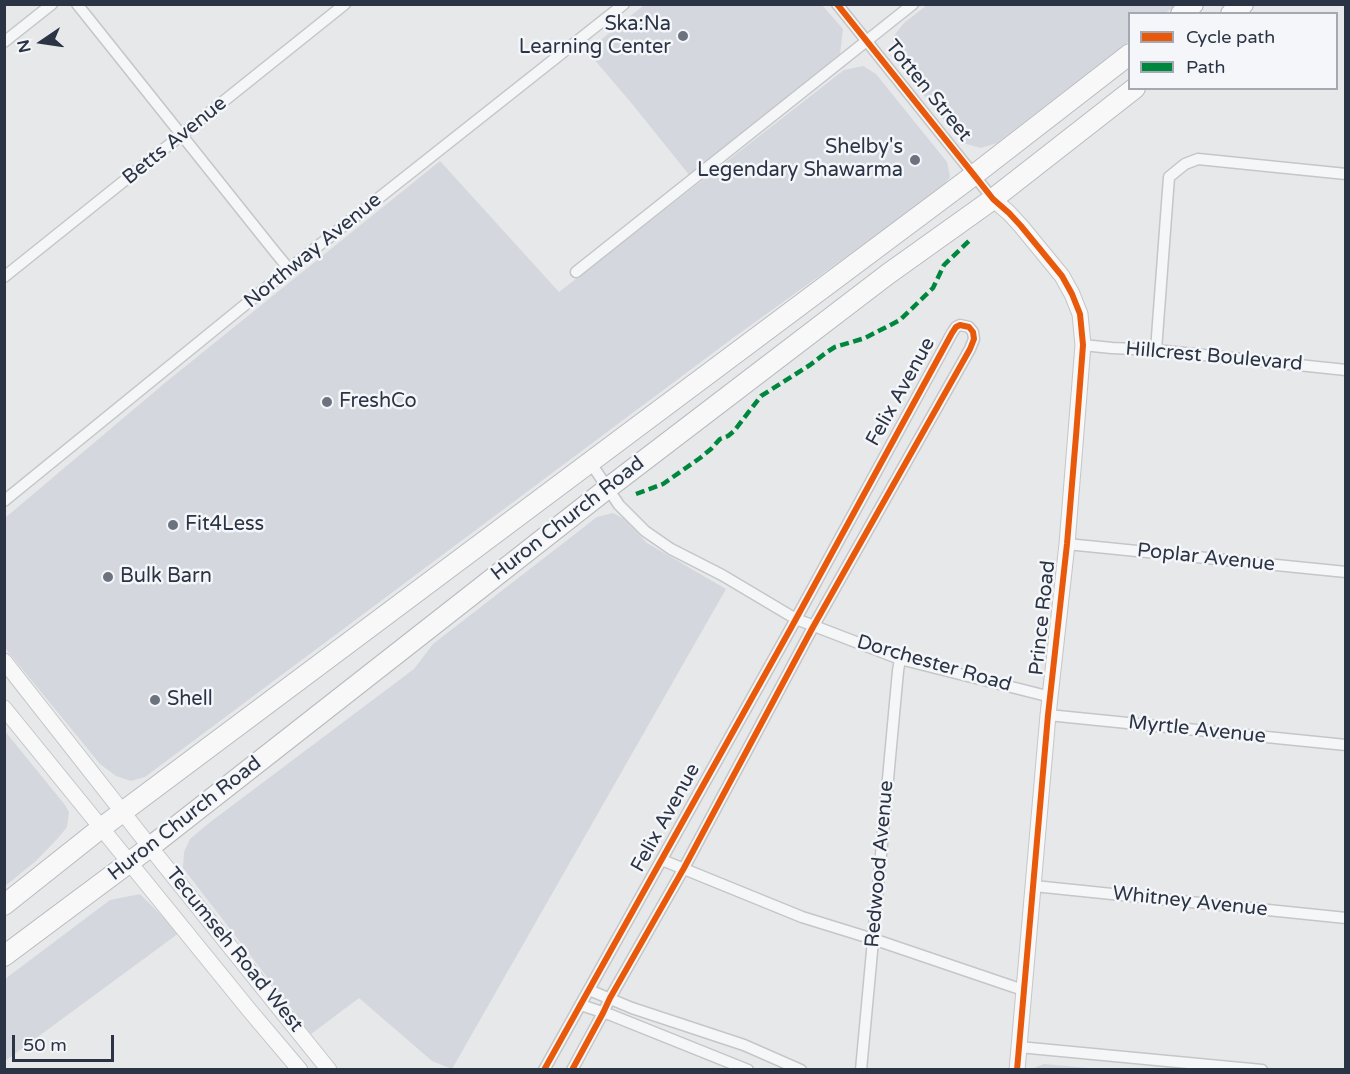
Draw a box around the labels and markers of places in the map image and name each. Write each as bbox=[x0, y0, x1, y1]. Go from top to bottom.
place label: Ska:Na Learning Center bbox=[519, 13, 671, 60]
marker: Ska:Na Learning Center bbox=[676, 29, 690, 43]
place label: Shelby's Legendary Shawarma bbox=[697, 136, 903, 183]
marker: Shelby's Legendary Shawarma bbox=[908, 153, 922, 167]
place label: FreshCo bbox=[339, 390, 417, 414]
marker: FreshCo bbox=[320, 395, 334, 409]
place label: Fit4Less bbox=[185, 513, 264, 537]
marker: Fit4Less bbox=[166, 518, 180, 532]
place label: Bulk Barn bbox=[120, 565, 212, 589]
marker: Bulk Barn bbox=[101, 570, 115, 584]
place label: Shell bbox=[167, 688, 213, 712]
marker: Shell bbox=[148, 693, 162, 707]

